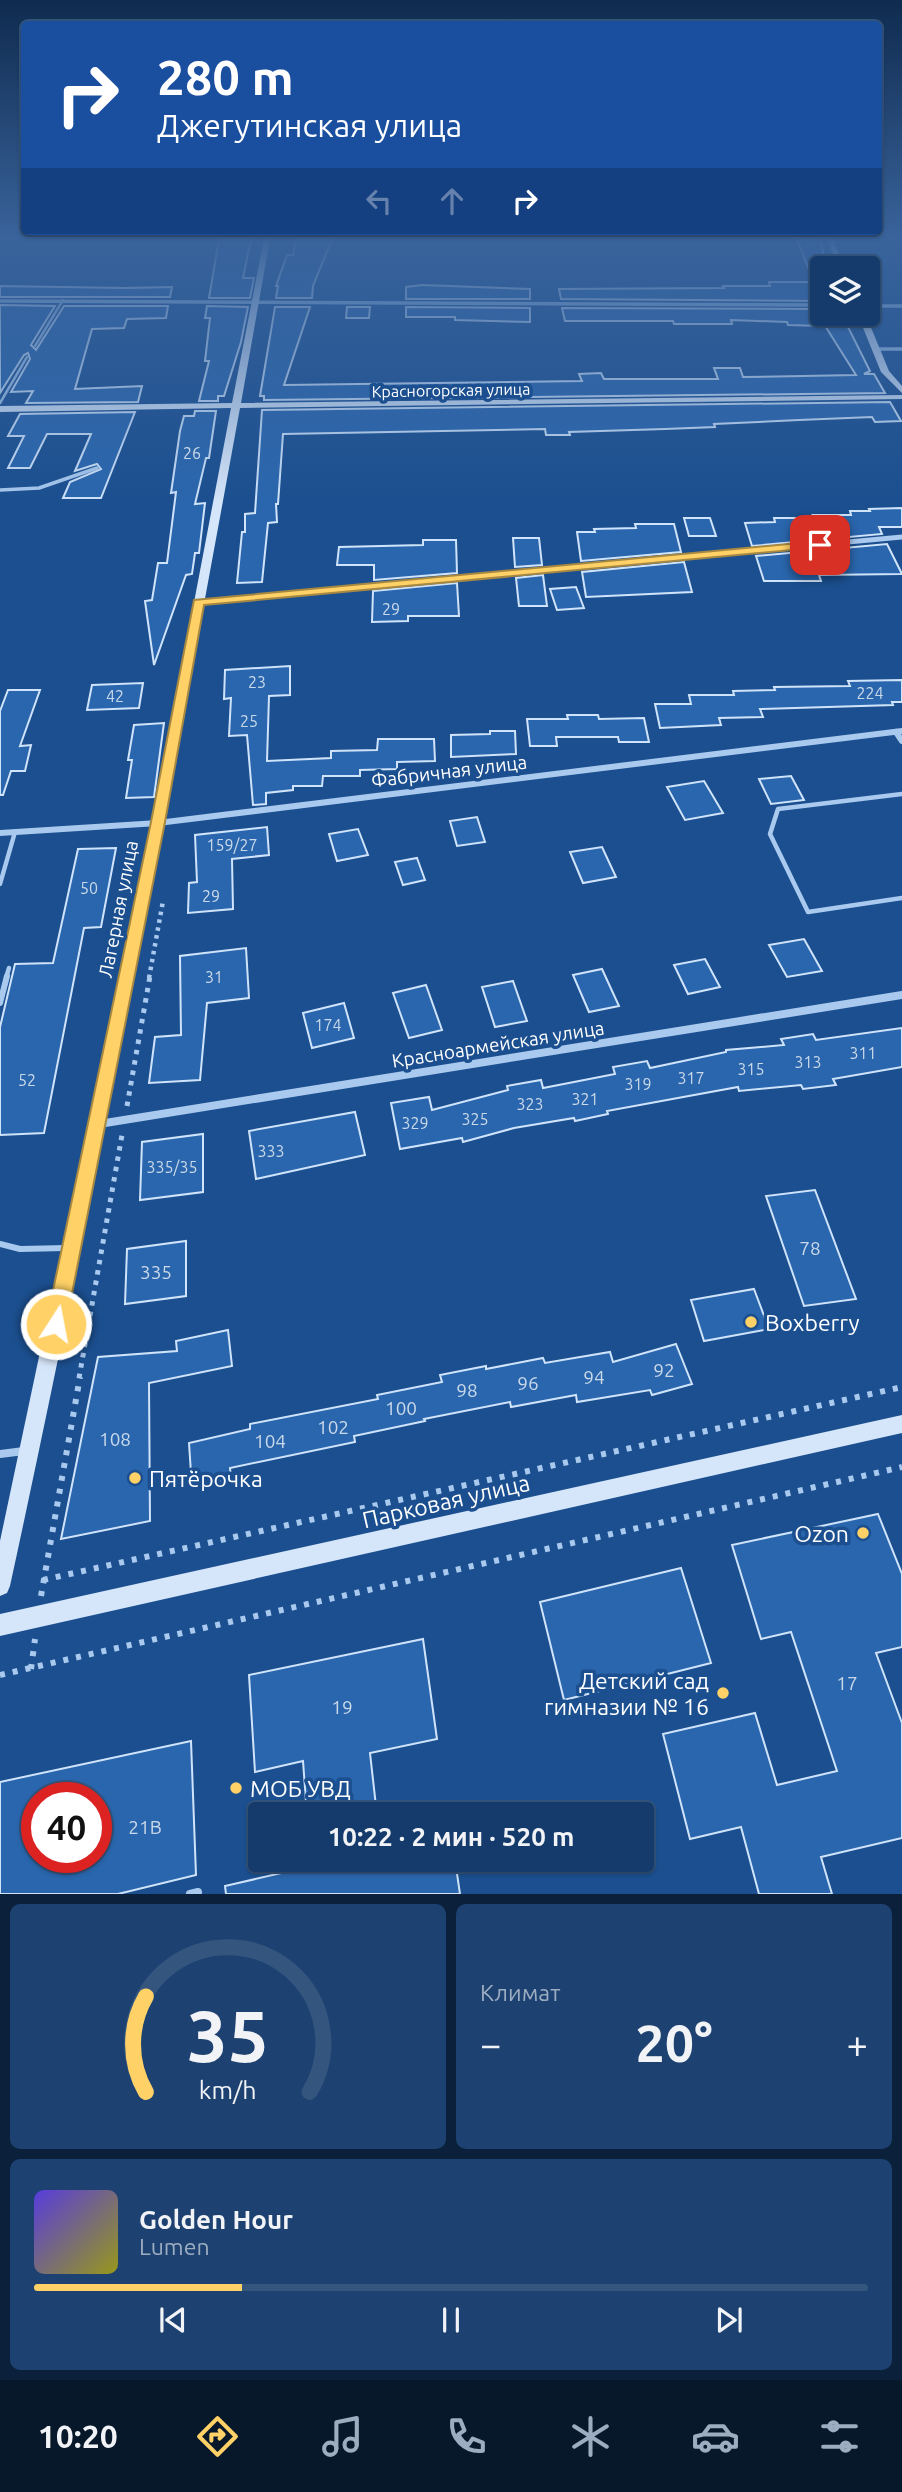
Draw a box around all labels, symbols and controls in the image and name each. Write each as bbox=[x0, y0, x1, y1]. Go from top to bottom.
icon: right bbox=[42, 49, 133, 140]
text: 280 m bbox=[157, 49, 294, 104]
text: Джегутинская улица bbox=[157, 107, 462, 143]
icon: left bbox=[360, 182, 398, 220]
icon: ahead bbox=[433, 182, 471, 220]
icon: right bbox=[506, 182, 544, 220]
map controls bbox=[810, 256, 880, 326]
button: layers bbox=[810, 256, 880, 326]
street label: Красногорская улица bbox=[372, 380, 530, 400]
house number: 26 bbox=[183, 444, 201, 462]
pin bbox=[790, 515, 850, 575]
icon: arrive bbox=[801, 526, 839, 564]
house number: 29 bbox=[382, 600, 400, 618]
house number: 23 bbox=[248, 673, 266, 691]
house number: 224 bbox=[856, 684, 884, 702]
house number: 42 bbox=[106, 687, 124, 705]
house number: 25 bbox=[240, 712, 258, 730]
street label: Фабричная улица bbox=[370, 751, 528, 791]
house number: 159/27 bbox=[206, 836, 258, 854]
street label: Лагерная улица bbox=[94, 838, 142, 980]
house number: 50 bbox=[80, 879, 98, 897]
house number: 29 bbox=[202, 887, 220, 905]
house number: 31 bbox=[205, 968, 223, 986]
house number: 174 bbox=[314, 1016, 342, 1034]
street label: Красноармейская улица bbox=[390, 1016, 606, 1072]
house number: 311 bbox=[849, 1044, 877, 1062]
house number: 313 bbox=[794, 1053, 822, 1071]
house number: 315 bbox=[737, 1060, 765, 1078]
house number: 317 bbox=[677, 1069, 705, 1087]
house number: 52 bbox=[18, 1071, 36, 1089]
house number: 319 bbox=[624, 1075, 652, 1093]
house number: 321 bbox=[571, 1090, 599, 1108]
house number: 323 bbox=[516, 1095, 544, 1113]
house number: 325 bbox=[461, 1110, 489, 1128]
house number: 329 bbox=[401, 1114, 429, 1132]
house number: 333 bbox=[257, 1142, 285, 1160]
house number: 335/35 bbox=[146, 1158, 198, 1176]
house number: 78 bbox=[799, 1237, 821, 1259]
house number: 335 bbox=[140, 1261, 172, 1283]
position arrow bbox=[19, 1287, 93, 1361]
place label: Boxberry bbox=[765, 1310, 860, 1335]
marker: Boxberry bbox=[743, 1314, 759, 1330]
house number: 92 bbox=[653, 1359, 675, 1381]
house number: 94 bbox=[583, 1366, 605, 1388]
house number: 96 bbox=[517, 1372, 539, 1394]
house number: 98 bbox=[456, 1379, 478, 1401]
house number: 100 bbox=[385, 1397, 417, 1419]
house number: 102 bbox=[317, 1416, 349, 1438]
house number: 108 bbox=[99, 1428, 131, 1450]
house number: 104 bbox=[254, 1430, 286, 1452]
place label: Пятёрочка bbox=[149, 1466, 263, 1491]
marker: Пятёрочка bbox=[127, 1470, 143, 1486]
street label: Парковая улица bbox=[360, 1470, 532, 1532]
place label: Ozon bbox=[794, 1521, 849, 1546]
marker: Ozon bbox=[855, 1525, 871, 1541]
place label: Детский сад гимназии № 16 bbox=[544, 1668, 709, 1719]
house number: 17 bbox=[836, 1672, 858, 1694]
marker: Детский сад гимназии № 16 bbox=[715, 1685, 731, 1701]
house number: 19 bbox=[331, 1696, 353, 1718]
place label: МОБ УВД bbox=[250, 1776, 351, 1801]
marker: МОБ УВД bbox=[228, 1780, 244, 1796]
speed limit sign: 40 bbox=[21, 1782, 112, 1873]
house number: 21В bbox=[128, 1816, 162, 1838]
text: 10:22 · 2 мин · 520 m bbox=[328, 1822, 574, 1851]
text: Климат bbox=[480, 1980, 560, 2005]
text: 35 bbox=[187, 1995, 269, 2077]
text: 20° bbox=[635, 2014, 713, 2072]
text: − bbox=[480, 2023, 501, 2065]
text: + bbox=[847, 2023, 868, 2065]
text: km/h bbox=[199, 2076, 257, 2104]
text: Golden Hour bbox=[139, 2205, 293, 2234]
text: Lumen bbox=[139, 2234, 210, 2259]
icon: previous bbox=[154, 2301, 192, 2339]
icon: pause bbox=[432, 2301, 470, 2339]
icon: next bbox=[710, 2301, 748, 2339]
icon: directions bbox=[193, 2412, 242, 2461]
icon: music bbox=[318, 2412, 367, 2461]
icon: phone bbox=[442, 2412, 491, 2461]
icon: climate bbox=[566, 2412, 615, 2461]
icon: car bbox=[691, 2412, 740, 2461]
icon: filters bbox=[815, 2412, 864, 2461]
text: 10:20 bbox=[38, 2418, 118, 2454]

